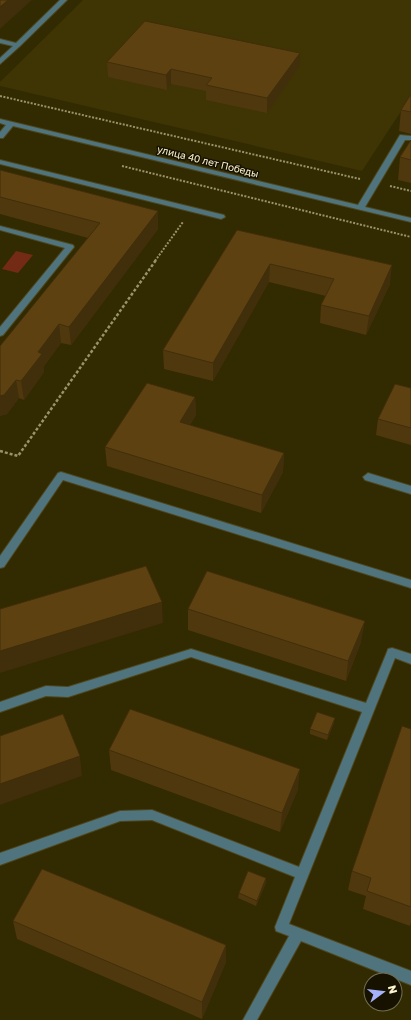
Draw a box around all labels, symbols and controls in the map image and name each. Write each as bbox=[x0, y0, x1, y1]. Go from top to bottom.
street label: улица 40 лет Победы bbox=[156, 143, 260, 179]
north arrow bbox=[363, 972, 403, 1012]
text: N bbox=[386, 984, 401, 995]

